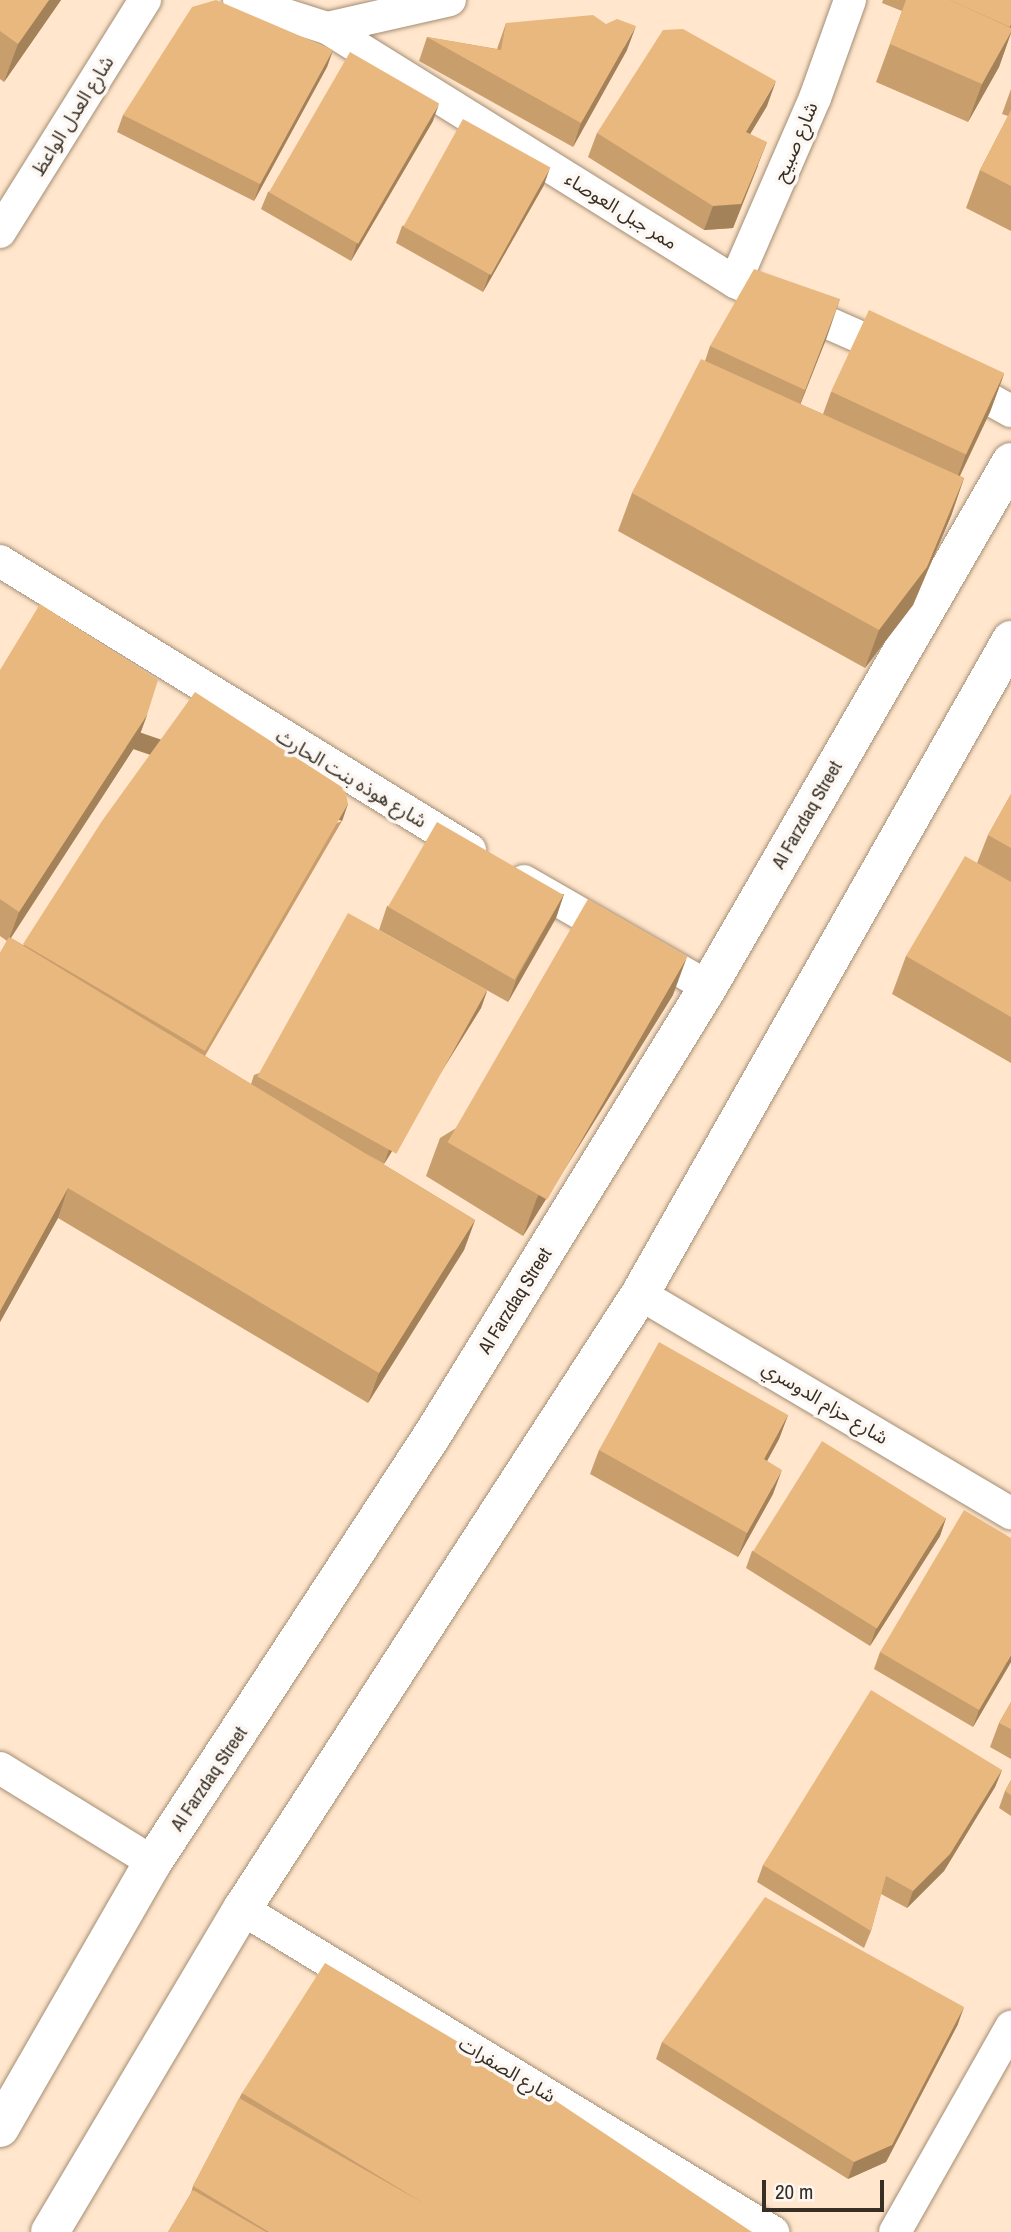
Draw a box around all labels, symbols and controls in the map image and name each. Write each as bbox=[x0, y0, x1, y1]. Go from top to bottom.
street label: شارع العدل الواعظ bbox=[27, 52, 119, 180]
street label: شارع صبيح bbox=[769, 99, 823, 185]
street label: ممر جبل العوصاء bbox=[561, 168, 681, 254]
street label: شارع هوذه بنت الحارث bbox=[271, 725, 431, 833]
street label: Al Farzdaq Street bbox=[767, 757, 847, 873]
street label: Al Farzdaq Street bbox=[473, 1244, 557, 1358]
street label: شارع حزام الدوسري bbox=[758, 1357, 892, 1449]
street label: Al Farzdaq Street bbox=[166, 1723, 252, 1835]
street label: شارع الصفرات bbox=[455, 2032, 559, 2108]
scale bar bbox=[766, 2166, 888, 2210]
text: 20 m bbox=[775, 2177, 813, 2206]

